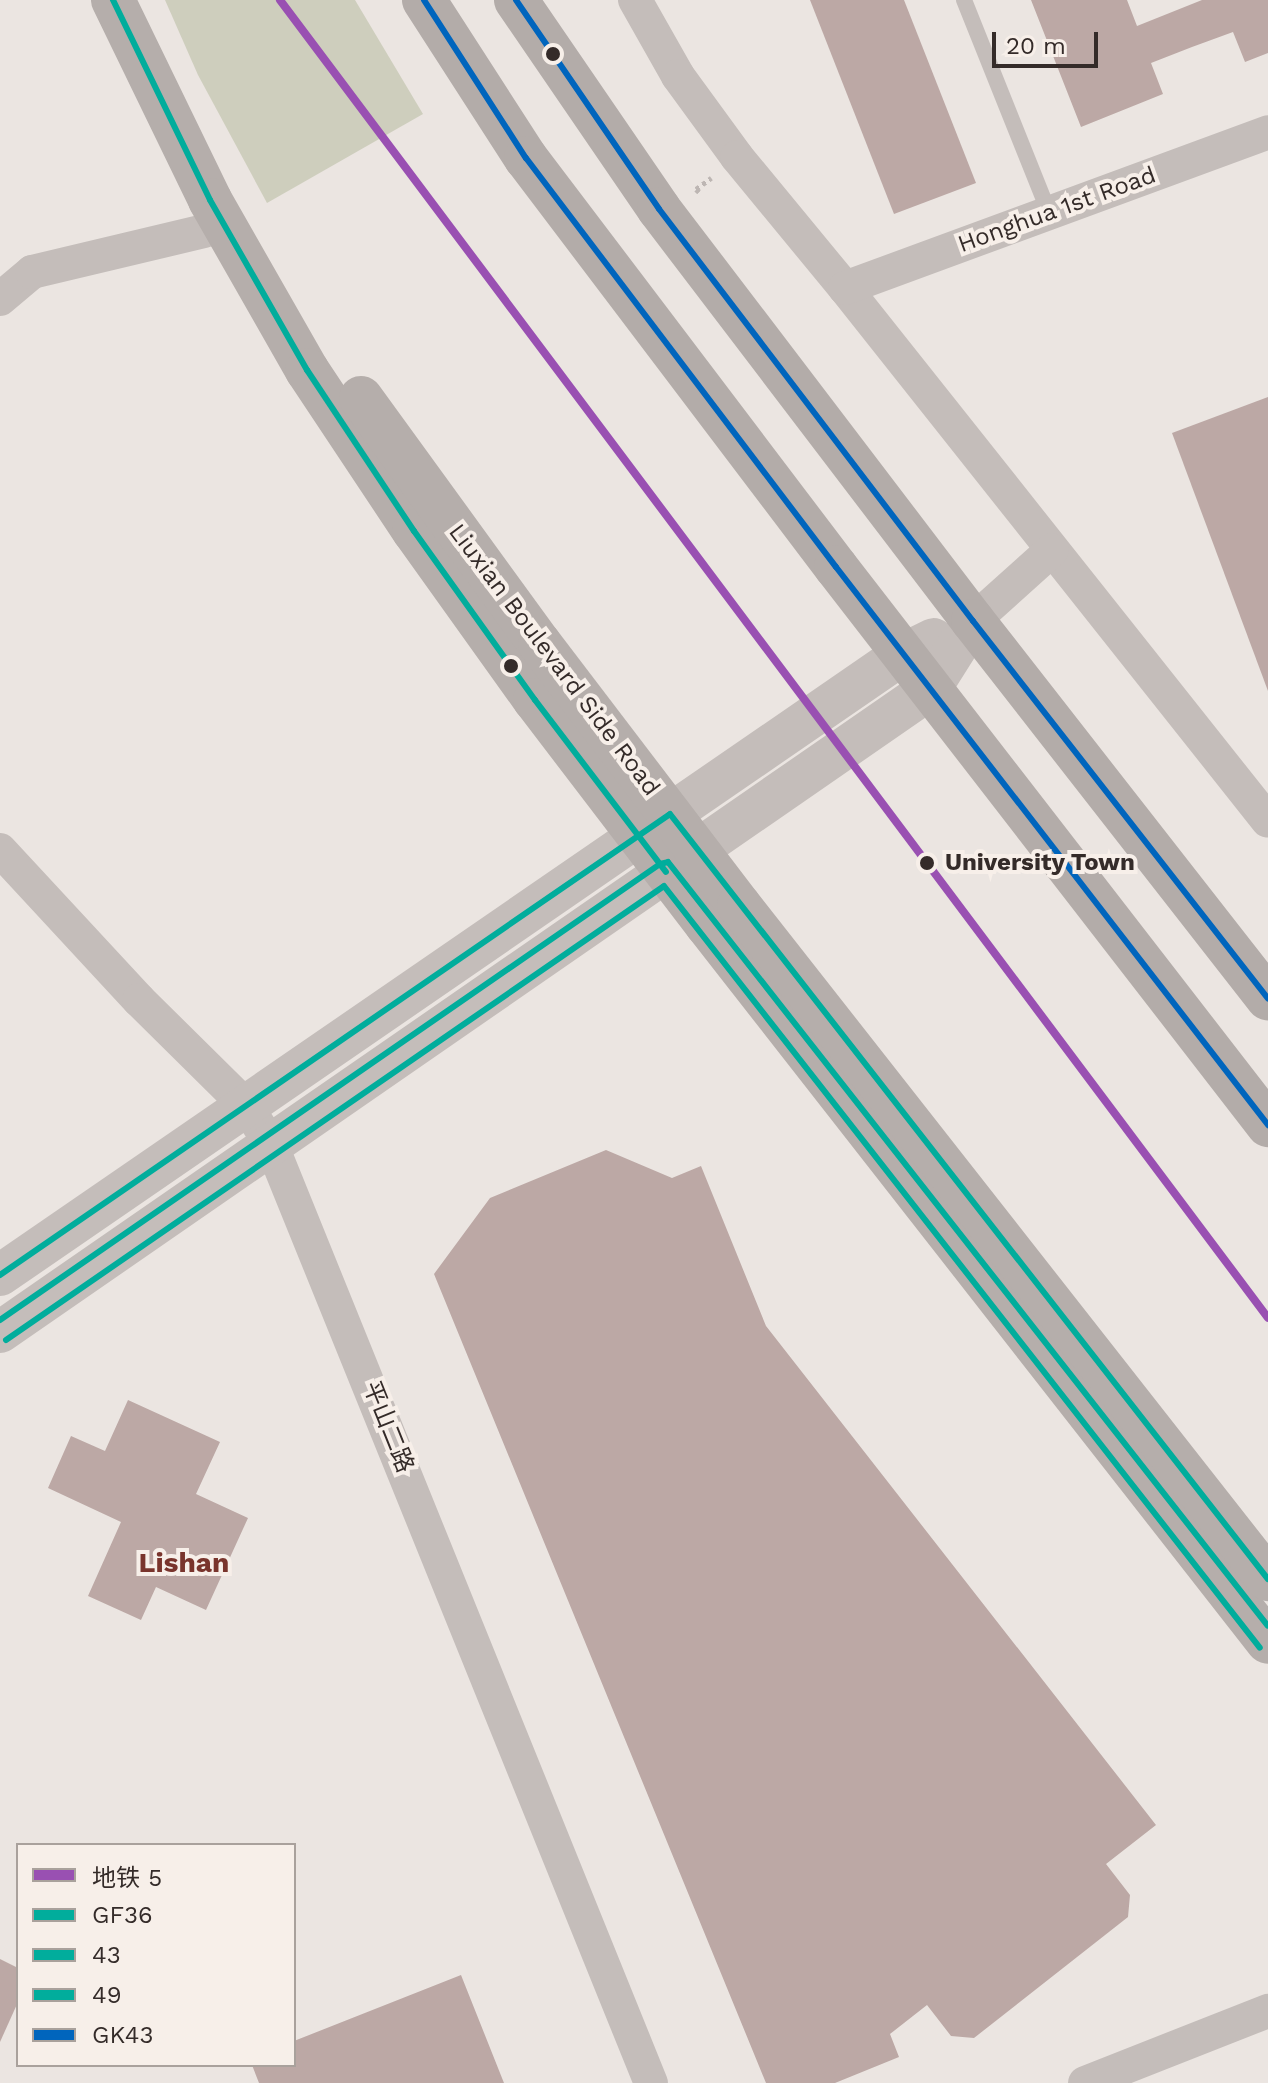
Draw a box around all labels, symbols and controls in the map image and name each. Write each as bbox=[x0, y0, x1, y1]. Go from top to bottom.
scale bar bbox=[996, 16, 1102, 66]
text: 20 m bbox=[1006, 32, 1066, 60]
unlabelled marker bbox=[545, 46, 561, 62]
street label: Honghua 1st Road bbox=[954, 161, 1160, 259]
street label: Liuxian Boulevard Side Road bbox=[442, 518, 666, 802]
unlabelled marker bbox=[503, 658, 519, 674]
place label: University Town bbox=[945, 849, 1136, 877]
marker: University Town bbox=[916, 852, 938, 874]
street label: 平山二路 bbox=[357, 1377, 419, 1477]
district label: Lishan bbox=[139, 1546, 229, 1580]
legend bbox=[16, 1843, 296, 2067]
text: 地铁 5 bbox=[92, 1864, 162, 1892]
text: GF36 bbox=[92, 1901, 153, 1929]
text: 43 bbox=[92, 1941, 121, 1969]
text: 49 bbox=[92, 1981, 121, 2009]
text: GK43 bbox=[92, 2021, 153, 2049]

